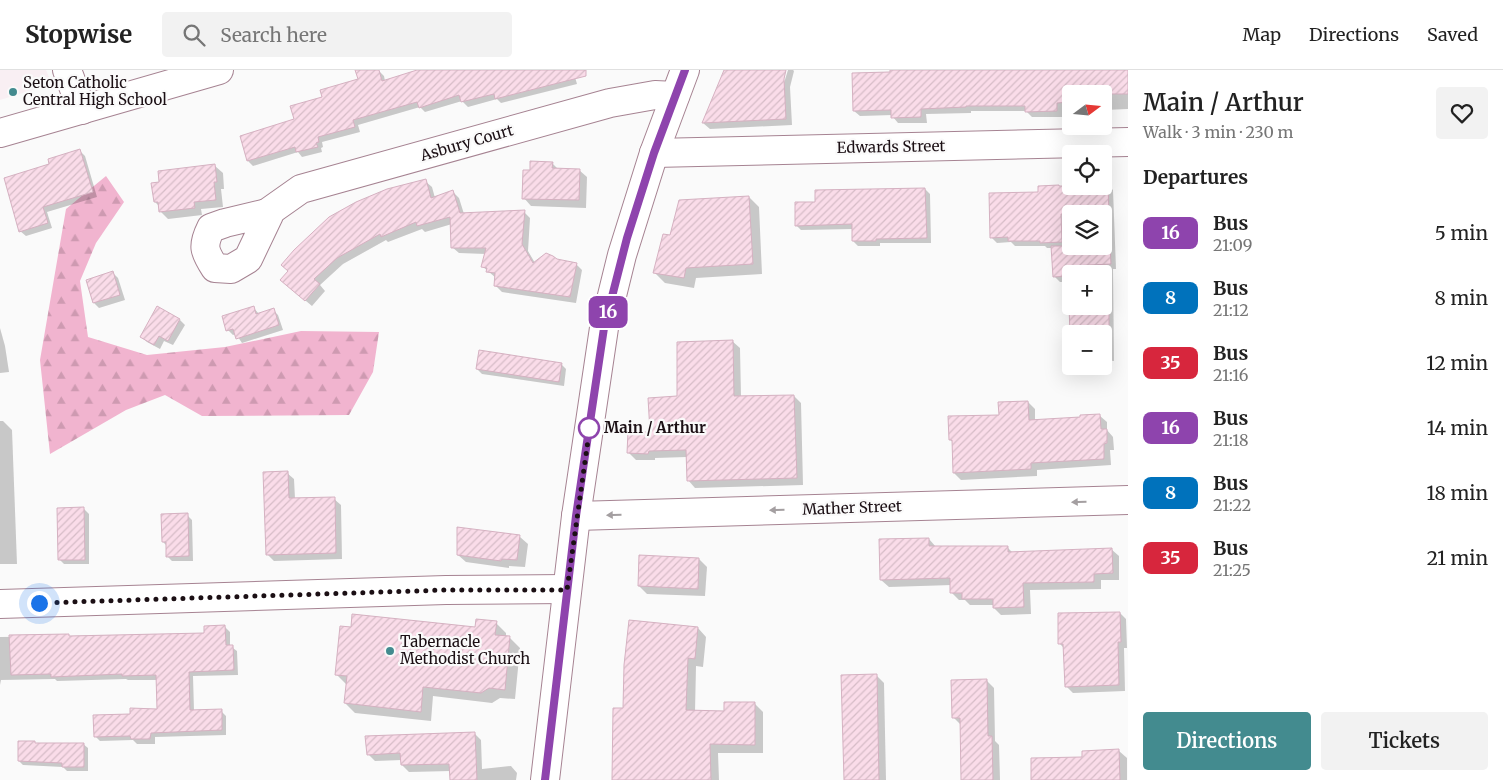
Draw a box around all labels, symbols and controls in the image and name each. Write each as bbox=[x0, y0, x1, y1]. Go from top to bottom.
search box bbox=[162, 12, 512, 57]
text: Stopwise bbox=[25, 19, 132, 50]
icon: search bbox=[180, 21, 208, 49]
text: Search here bbox=[220, 23, 327, 47]
text: Map bbox=[1243, 23, 1281, 46]
text: Directions bbox=[1309, 23, 1399, 46]
text: Saved bbox=[1427, 23, 1478, 46]
place label: Seton Catholic Central High School bbox=[23, 73, 167, 109]
north arrow bbox=[1062, 85, 1112, 135]
map controls bbox=[1062, 85, 1112, 375]
marker: Seton Catholic Central High School bbox=[7, 86, 19, 98]
text: Main / Arthur bbox=[1143, 87, 1304, 118]
button: heart bbox=[1436, 87, 1488, 139]
street label: Asbury Court bbox=[417, 120, 516, 165]
text: Walk · 3 min · 230 m bbox=[1143, 122, 1293, 142]
street label: Edwards Street bbox=[837, 136, 946, 157]
button: locate bbox=[1062, 145, 1112, 195]
text: Departures bbox=[1143, 165, 1248, 189]
button: layers bbox=[1062, 205, 1112, 255]
text: Bus bbox=[1213, 211, 1248, 235]
text: 16 bbox=[1161, 221, 1180, 244]
text: 5 min bbox=[1435, 221, 1488, 245]
text: 21:09 bbox=[1213, 235, 1253, 255]
button: + bbox=[1062, 265, 1112, 315]
text: Bus bbox=[1213, 276, 1248, 300]
text: 8 bbox=[1165, 286, 1176, 309]
text: 8 min bbox=[1435, 286, 1488, 310]
line badge: 16 bbox=[586, 296, 630, 328]
text: 16 bbox=[599, 300, 617, 323]
text: 21:12 bbox=[1213, 300, 1249, 320]
button: − bbox=[1062, 325, 1112, 375]
text: Bus bbox=[1213, 341, 1248, 365]
text: 35 bbox=[1160, 351, 1181, 374]
text: 12 min bbox=[1426, 351, 1488, 375]
text: 21:16 bbox=[1213, 365, 1248, 385]
text: Bus bbox=[1213, 406, 1248, 430]
text: 16 bbox=[1161, 416, 1180, 439]
text: 14 min bbox=[1427, 416, 1488, 440]
marker: Main / Arthur bbox=[578, 417, 600, 439]
place label: Main / Arthur bbox=[604, 418, 706, 437]
text: 21:18 bbox=[1213, 430, 1248, 450]
text: Bus bbox=[1213, 471, 1248, 495]
text: 8 bbox=[1165, 481, 1176, 504]
text: 18 min bbox=[1427, 481, 1488, 505]
text: 21:22 bbox=[1213, 495, 1251, 515]
street label: Mather Street bbox=[802, 496, 902, 519]
one-way arrow bbox=[1071, 498, 1087, 506]
one-way arrow bbox=[769, 506, 785, 514]
one-way arrow bbox=[606, 511, 622, 519]
text: Bus bbox=[1213, 536, 1248, 560]
text: 35 bbox=[1160, 546, 1181, 569]
text: 21 min bbox=[1427, 546, 1488, 570]
text: 21:25 bbox=[1213, 560, 1251, 580]
your location bbox=[27, 591, 52, 616]
place label: Tabernacle Methodist Church bbox=[400, 632, 530, 668]
marker: Tabernacle Methodist Church bbox=[384, 645, 396, 657]
button: Directions bbox=[1143, 712, 1311, 770]
button: Tickets bbox=[1321, 712, 1488, 770]

